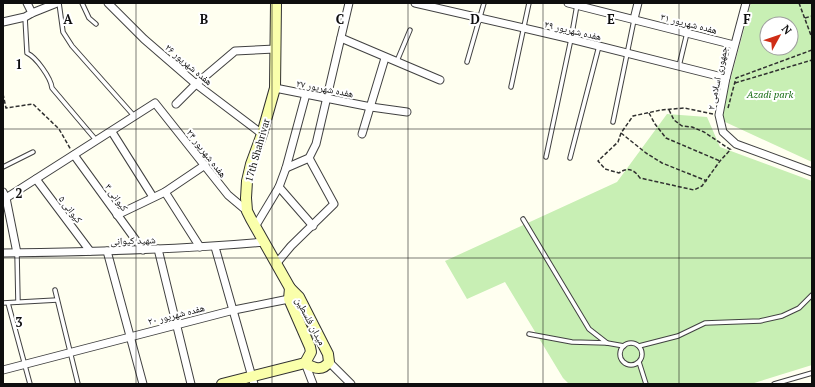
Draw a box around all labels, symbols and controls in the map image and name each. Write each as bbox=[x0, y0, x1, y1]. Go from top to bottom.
text: A bbox=[63, 10, 73, 28]
text: B bbox=[200, 10, 208, 28]
text: C bbox=[336, 10, 344, 28]
text: D bbox=[470, 10, 480, 28]
text: E bbox=[607, 10, 615, 28]
street label: هفده شهریور ۳۱ bbox=[659, 10, 719, 37]
text: F bbox=[743, 10, 751, 28]
north arrow bbox=[759, 16, 799, 56]
street label: هفده شهریور ۲۹ bbox=[543, 18, 603, 43]
text: N bbox=[779, 22, 795, 38]
street label: هفده شهریور ۲۶ bbox=[162, 41, 215, 88]
street label: جمهوری اسلامی ۲ bbox=[704, 44, 731, 111]
text: 1 bbox=[15, 55, 23, 73]
street label: هفده شهریور ۲۷ bbox=[295, 77, 355, 100]
park label: Azadi park bbox=[746, 88, 793, 101]
street label: 17th Shahrivar bbox=[242, 117, 273, 183]
street label: هفده شهریور ۲۴ bbox=[184, 126, 230, 180]
street label: کیوانی ۳ bbox=[102, 181, 131, 214]
text: 2 bbox=[15, 184, 23, 202]
street label: کیوانی ۵ bbox=[56, 193, 85, 226]
street label: شهید کیوانی bbox=[110, 233, 156, 248]
street label: میدان فلسطین bbox=[292, 295, 329, 348]
street label: هفده شهریور ۲۰ bbox=[146, 301, 206, 328]
text: 3 bbox=[15, 313, 23, 331]

